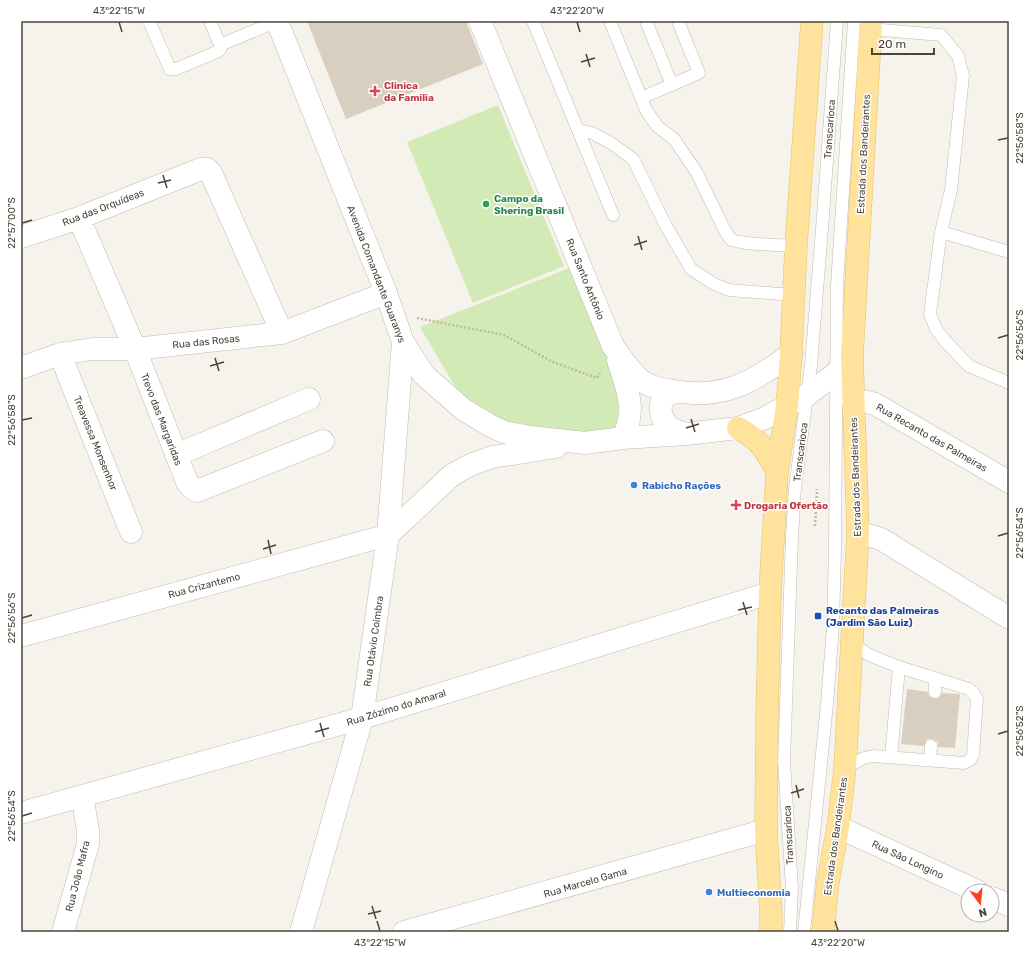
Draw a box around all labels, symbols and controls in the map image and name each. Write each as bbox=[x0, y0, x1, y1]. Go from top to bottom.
text: 43°22'15"W bbox=[93, 5, 145, 17]
text: 43°22'20"W bbox=[550, 5, 604, 17]
scale bar bbox=[872, 30, 934, 56]
text: 20 m bbox=[878, 37, 906, 51]
place label: Clinica da Familia bbox=[384, 80, 434, 104]
marker: Clinica da Familia bbox=[369, 85, 381, 97]
street label: Estrada dos Bandeirantes bbox=[855, 94, 873, 214]
street label: Transcarioca bbox=[822, 99, 838, 159]
text: 22°56'58"S bbox=[1014, 112, 1026, 164]
street label: Rua das Orquídeas bbox=[61, 187, 146, 229]
place label: Campo da Shering Brasil bbox=[494, 193, 564, 217]
text: 22°57'00"S bbox=[6, 197, 18, 249]
marker: Campo da Shering Brasil bbox=[481, 199, 491, 209]
street label: Avenida Comandante Guaranys bbox=[344, 204, 408, 345]
street label: Rua Santo Antônio bbox=[563, 237, 607, 322]
text: 22°56'56"S bbox=[1014, 310, 1026, 360]
street label: Rua das Rosas bbox=[172, 332, 240, 351]
street label: Trevo das Margaridas bbox=[138, 371, 184, 467]
text: 22°56'58"S bbox=[6, 394, 18, 446]
street label: Treavessa Monsenhor bbox=[71, 394, 120, 493]
street label: Rua Recanto das Palmeiras bbox=[874, 401, 989, 475]
street label: Estrada dos Bandeirantes bbox=[848, 417, 864, 537]
street label: Transcarioca bbox=[791, 422, 811, 482]
marker: Rabicho Rações bbox=[629, 480, 639, 490]
place label: Rabicho Rações bbox=[642, 480, 721, 492]
marker: Drogaria Ofertão bbox=[731, 500, 741, 510]
place label: Drogaria Ofertão bbox=[744, 500, 828, 512]
text: 22°56'54"S bbox=[1014, 507, 1026, 559]
street label: Rua Crizantemo bbox=[167, 571, 242, 601]
text: 22°56'56"S bbox=[6, 593, 18, 643]
street label: Rua Otávio Coimbra bbox=[362, 595, 386, 687]
place label: Recanto das Palmeiras (Jardim São Luiz) bbox=[826, 605, 939, 629]
marker: Recanto das Palmeiras (Jardim São Luiz) bbox=[813, 611, 823, 621]
street label: Rua Zózimo do Amaral bbox=[345, 687, 447, 729]
text: 22°56'52"S bbox=[1014, 705, 1026, 757]
street label: Estrada dos Bandeirantes bbox=[822, 776, 850, 896]
text: 22°56'54"S bbox=[6, 790, 18, 842]
street label: Transcarioca bbox=[781, 805, 797, 865]
street label: Rua São Longino bbox=[870, 838, 946, 882]
street label: Rua João Mafra bbox=[63, 839, 93, 913]
street label: Rua Marcelo Gama bbox=[542, 865, 628, 901]
north arrow bbox=[960, 883, 1000, 923]
marker: Multieconomia bbox=[704, 887, 714, 897]
place label: Multieconomia bbox=[717, 887, 791, 899]
text: N bbox=[977, 905, 988, 919]
text: 43°22'15"W bbox=[354, 937, 406, 949]
text: 43°22'20"W bbox=[811, 937, 865, 949]

